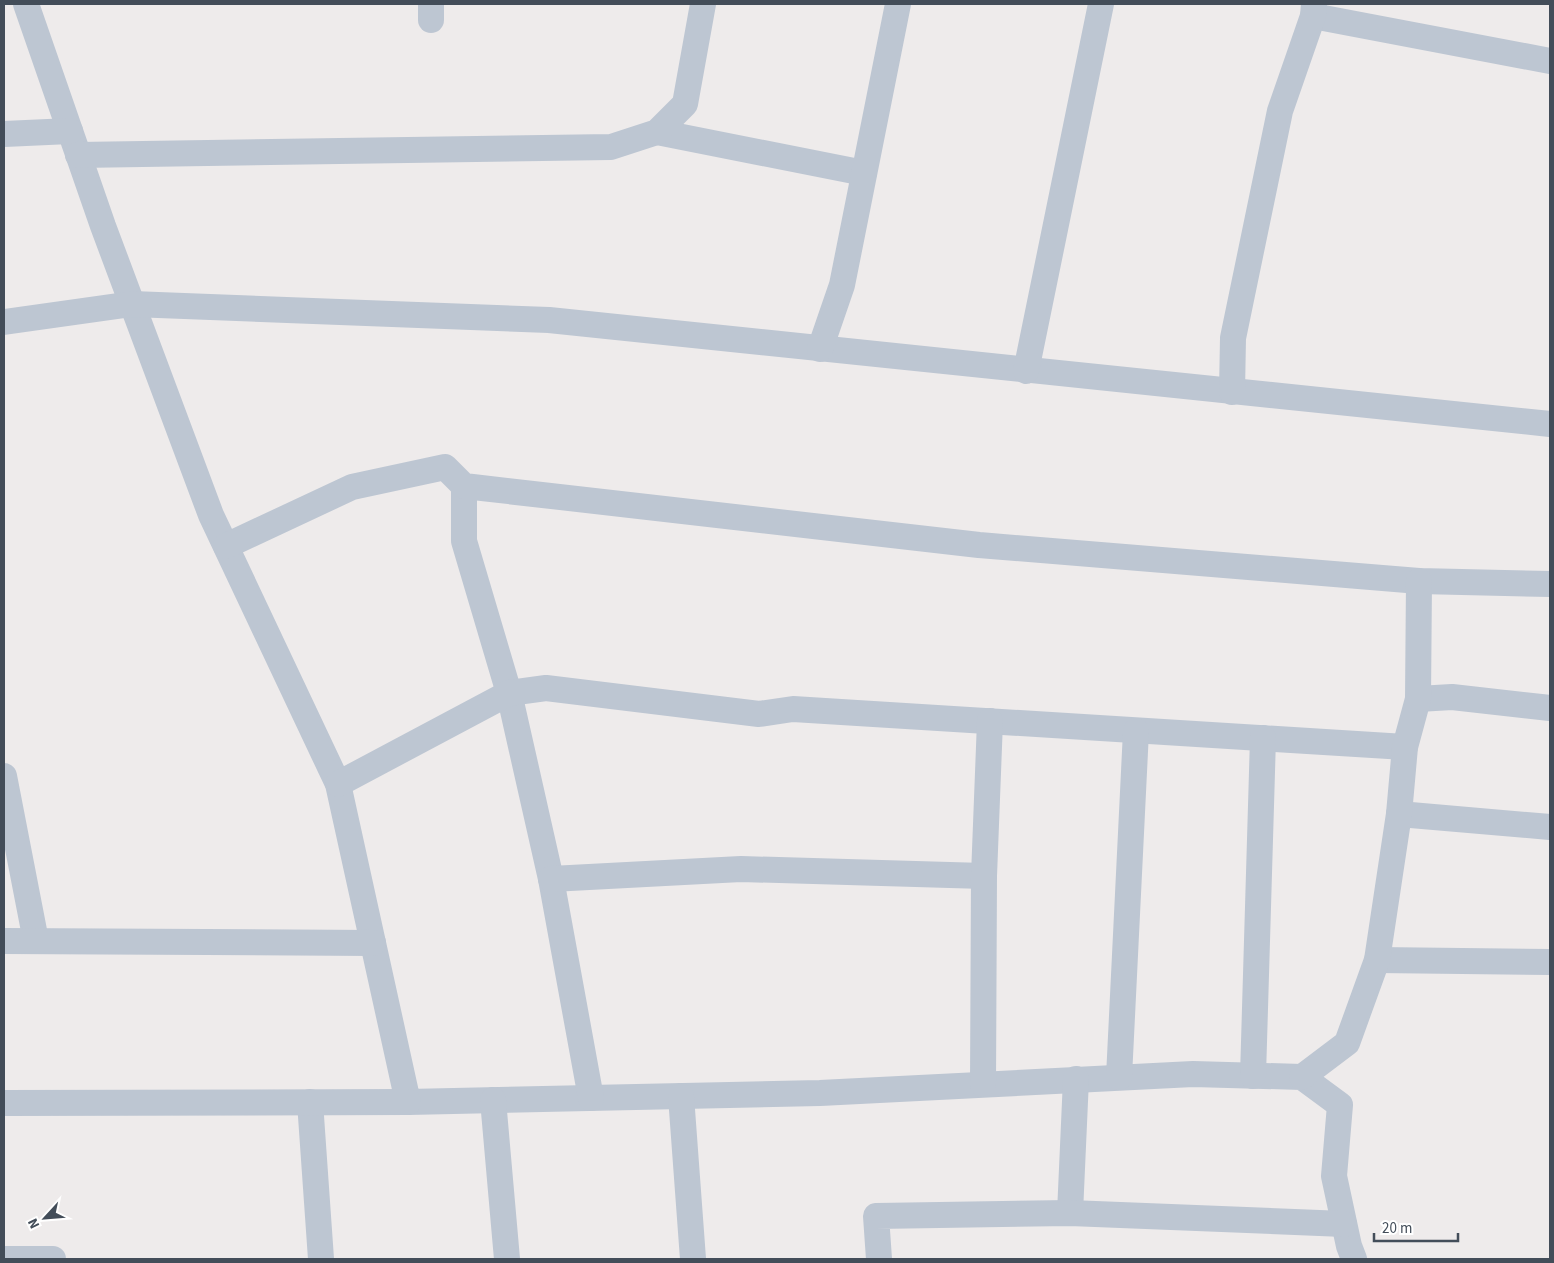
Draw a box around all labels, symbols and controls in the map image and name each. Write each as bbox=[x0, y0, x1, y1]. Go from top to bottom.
north arrow bbox=[20, 1193, 70, 1243]
scale bar bbox=[1374, 1210, 1458, 1242]
text: N bbox=[23, 1215, 45, 1232]
text: 20 m bbox=[1382, 1218, 1412, 1239]

